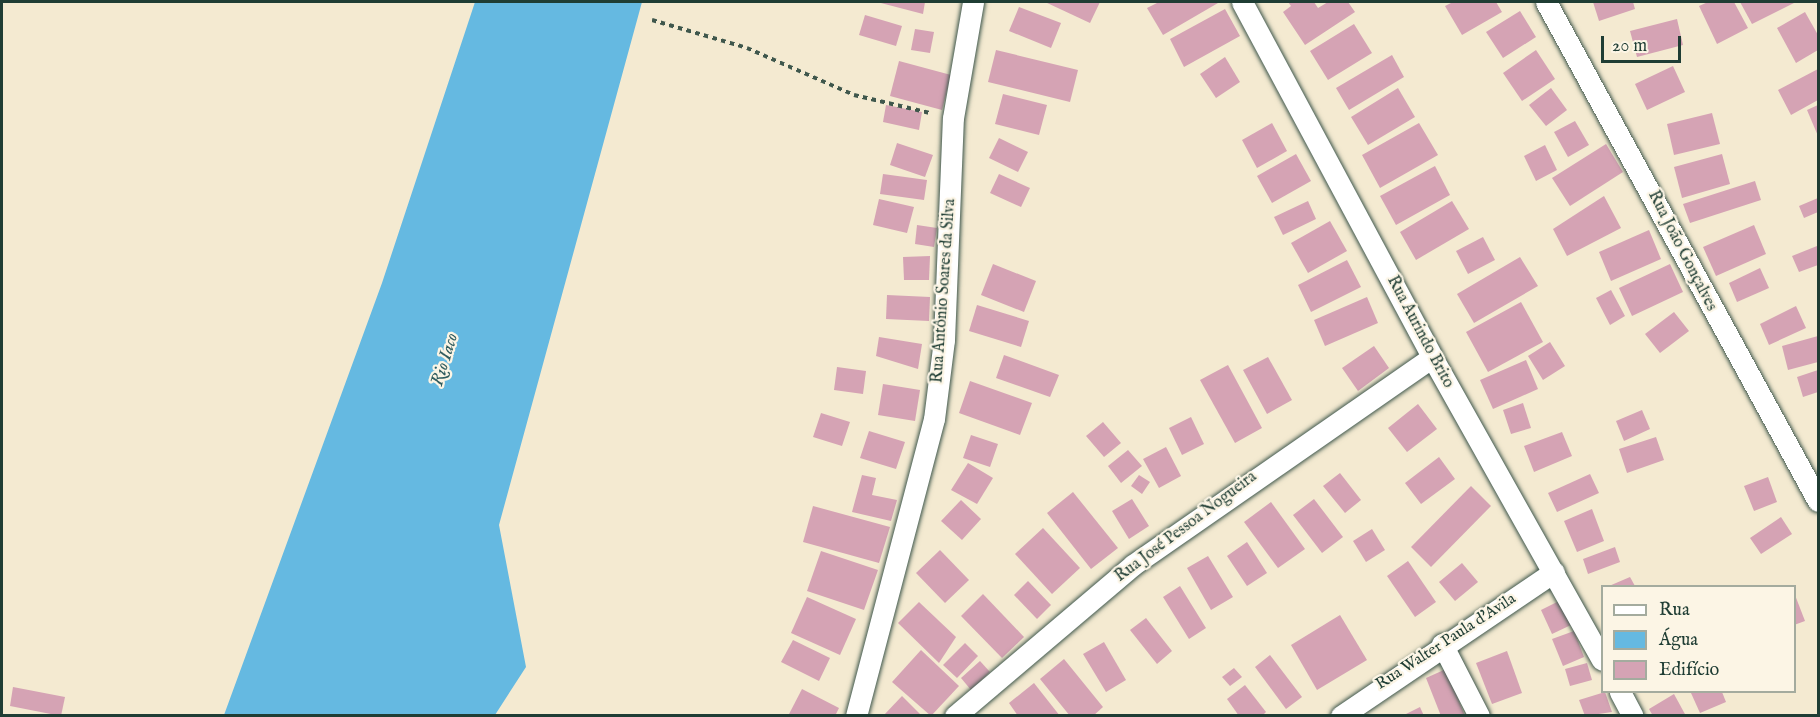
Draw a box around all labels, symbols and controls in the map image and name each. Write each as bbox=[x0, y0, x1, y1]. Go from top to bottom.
scale bar bbox=[1604, 24, 1684, 62]
text: 20 m bbox=[1612, 35, 1647, 58]
street label: Rua João Gonçalves bbox=[1643, 188, 1721, 314]
street label: Rua Antônio Soares da Silva bbox=[928, 198, 960, 384]
street label: Rua Aurindo Brito bbox=[1382, 273, 1458, 391]
water label: Rio Iaco bbox=[428, 331, 464, 389]
street label: Rua José Pessoa Nogueira bbox=[1112, 468, 1260, 586]
legend bbox=[1601, 585, 1796, 693]
street label: Rua Walter Paula d'Avila bbox=[1372, 590, 1520, 694]
text: Rua bbox=[1659, 599, 1690, 622]
text: Água bbox=[1659, 629, 1698, 652]
text: Edifício bbox=[1659, 659, 1719, 682]

